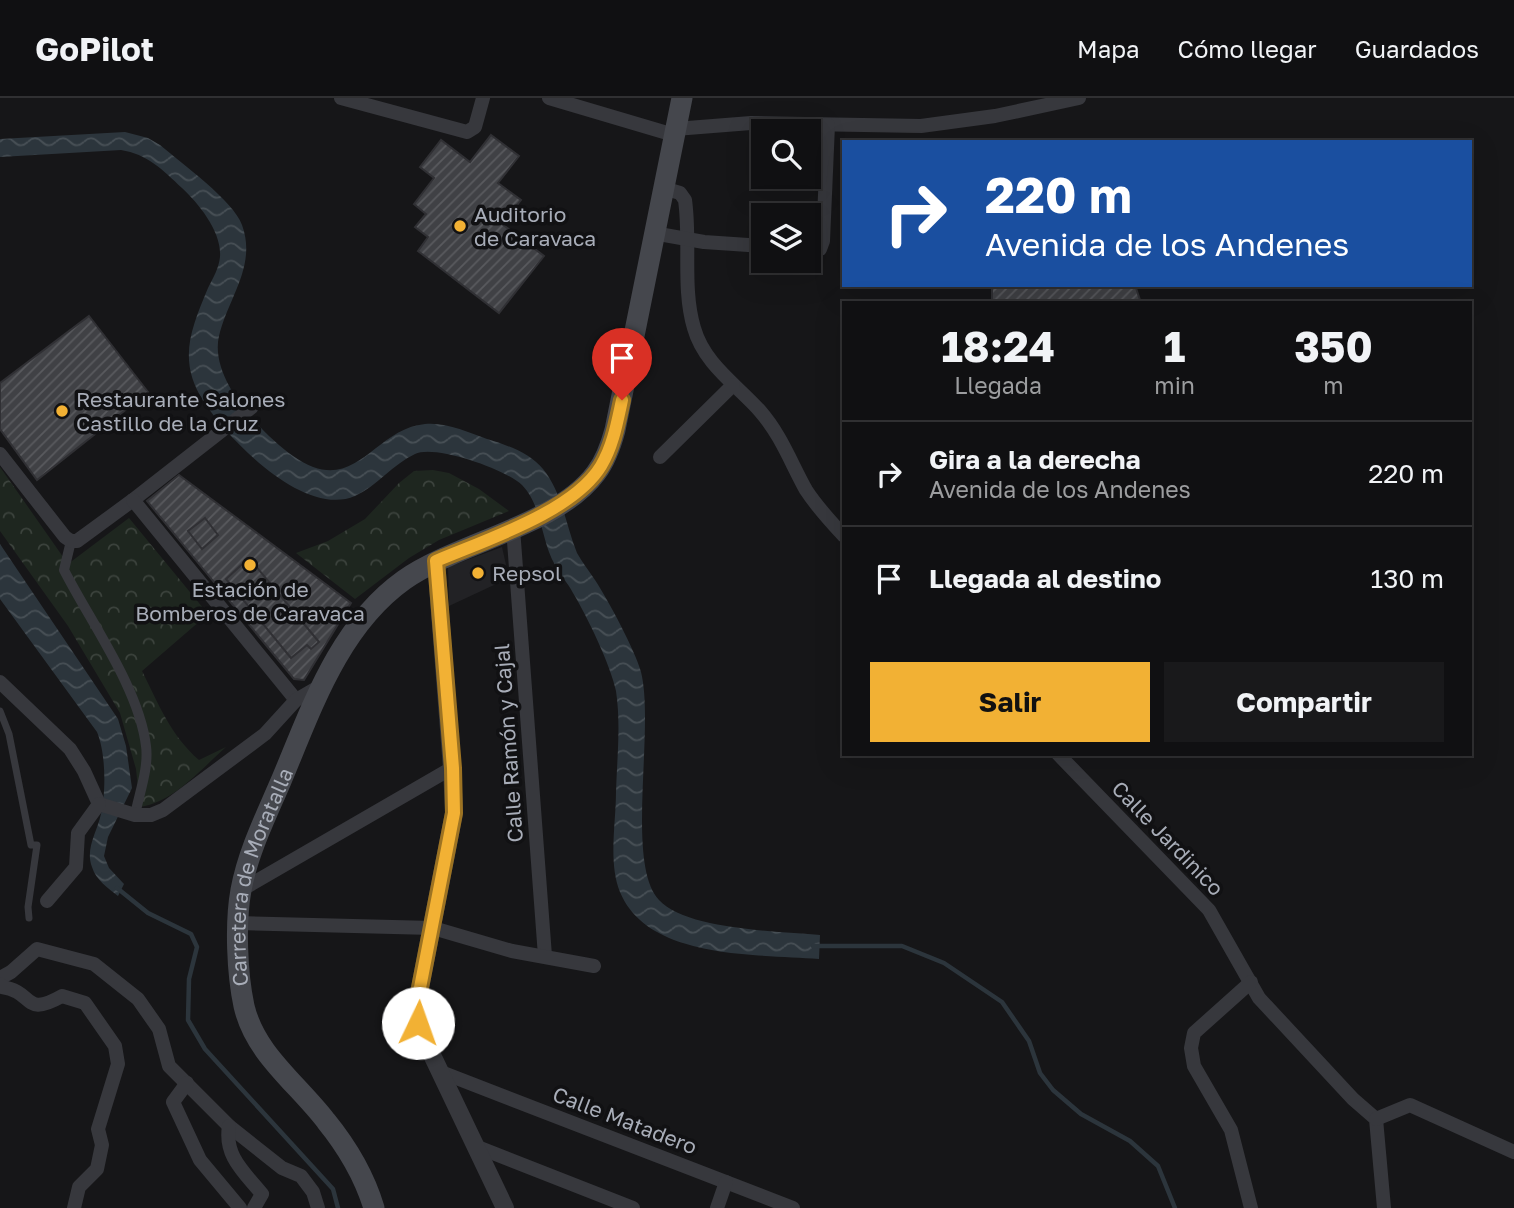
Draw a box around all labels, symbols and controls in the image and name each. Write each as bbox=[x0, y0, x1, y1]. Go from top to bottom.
text: GoPilot bbox=[35, 29, 154, 68]
text: Mapa bbox=[1077, 34, 1140, 63]
text: Cómo llegar bbox=[1178, 34, 1317, 63]
text: Guardados bbox=[1355, 34, 1479, 63]
map controls bbox=[751, 119, 821, 273]
button: search bbox=[751, 119, 821, 189]
text: 220 m bbox=[985, 165, 1132, 224]
icon: right bbox=[870, 168, 961, 259]
place label: Auditorio de Caravaca bbox=[474, 201, 596, 251]
button: layers bbox=[751, 203, 821, 273]
marker: Auditorio de Caravaca bbox=[452, 218, 468, 234]
text: Avenida de los Andenes bbox=[985, 225, 1349, 263]
text: 18:24 bbox=[941, 321, 1055, 371]
text: 1 bbox=[1164, 321, 1185, 371]
text: 350 bbox=[1294, 321, 1373, 371]
pin bbox=[592, 328, 652, 400]
icon: arrive bbox=[603, 339, 641, 377]
text: Llegada bbox=[954, 371, 1042, 399]
text: min bbox=[1154, 371, 1195, 399]
text: m bbox=[1323, 371, 1344, 399]
place label: Restaurante Salones Castillo de la Cruz bbox=[76, 386, 285, 436]
marker: Restaurante Salones Castillo de la Cruz bbox=[54, 403, 70, 419]
text: Gira a la derecha bbox=[929, 444, 1141, 475]
icon: right bbox=[870, 455, 908, 493]
text: 220 m bbox=[1368, 458, 1444, 489]
text: Avenida de los Andenes bbox=[929, 475, 1191, 503]
marker: Estación de Bomberos de Caravaca bbox=[242, 557, 258, 573]
place label: Repsol bbox=[492, 560, 562, 586]
icon: arrive bbox=[870, 560, 908, 598]
text: Llegada al destino bbox=[929, 563, 1161, 594]
text: 130 m bbox=[1371, 563, 1444, 594]
marker: Repsol bbox=[470, 565, 486, 581]
place label: Estación de Bomberos de Caravaca bbox=[135, 576, 365, 626]
street label: Calle Ramón y Cajal bbox=[488, 643, 528, 843]
button: Salir bbox=[870, 662, 1150, 742]
button: Compartir bbox=[1164, 662, 1444, 742]
street label: Carretera de Moratalla bbox=[224, 764, 298, 988]
street label: Calle Jardinico bbox=[1107, 775, 1229, 901]
position arrow bbox=[381, 986, 455, 1060]
street label: Calle Matadero bbox=[549, 1081, 701, 1159]

